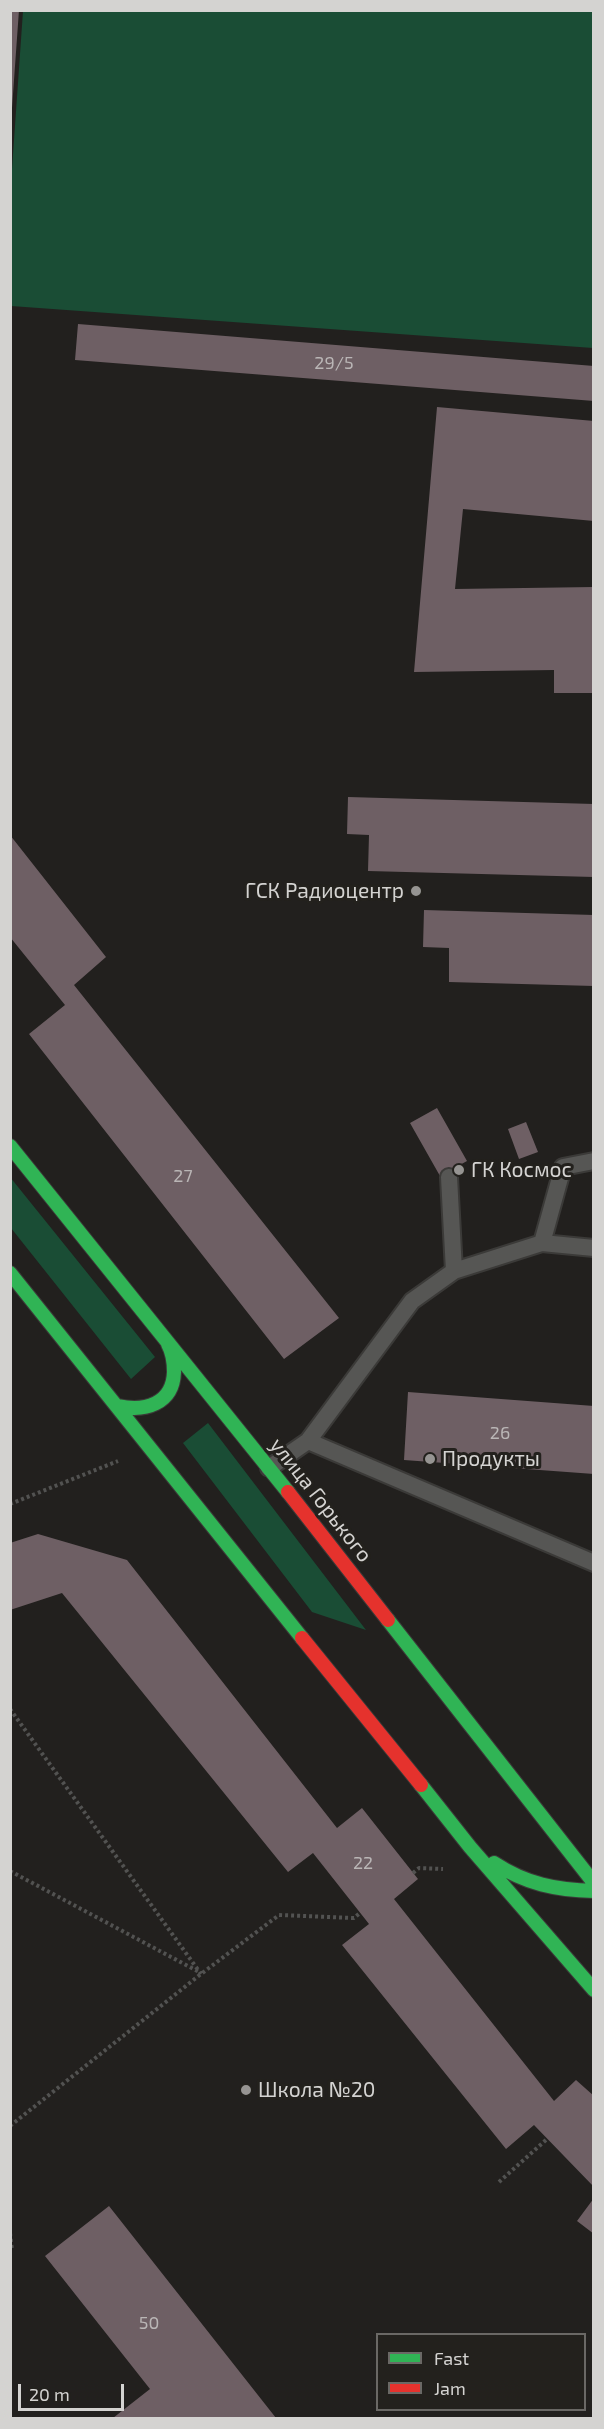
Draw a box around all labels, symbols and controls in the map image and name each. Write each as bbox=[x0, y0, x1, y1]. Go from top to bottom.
house number: 29/5 bbox=[314, 352, 354, 374]
place label: ГСК Радиоцентр bbox=[245, 878, 404, 904]
marker: ГСК Радиоцентр bbox=[409, 884, 423, 898]
place label: ГК Космос bbox=[471, 1157, 572, 1183]
marker: ГК Космос bbox=[452, 1163, 466, 1177]
house number: 27 bbox=[173, 1165, 193, 1187]
house number: 26 bbox=[490, 1422, 510, 1444]
street label: улица Горького bbox=[265, 1433, 377, 1567]
place label: Продукты bbox=[442, 1446, 540, 1472]
marker: Продукты bbox=[423, 1452, 437, 1466]
house number: 22 bbox=[353, 1852, 373, 1874]
place label: Школа №20 bbox=[258, 2077, 375, 2103]
marker: Школа №20 bbox=[239, 2083, 253, 2097]
house number: 50 bbox=[139, 2312, 159, 2334]
legend bbox=[376, 2333, 586, 2411]
text: Fast bbox=[434, 2347, 469, 2369]
scale bar bbox=[21, 2372, 128, 2410]
text: Jam bbox=[434, 2377, 466, 2399]
text: 20 m bbox=[29, 2383, 70, 2405]

